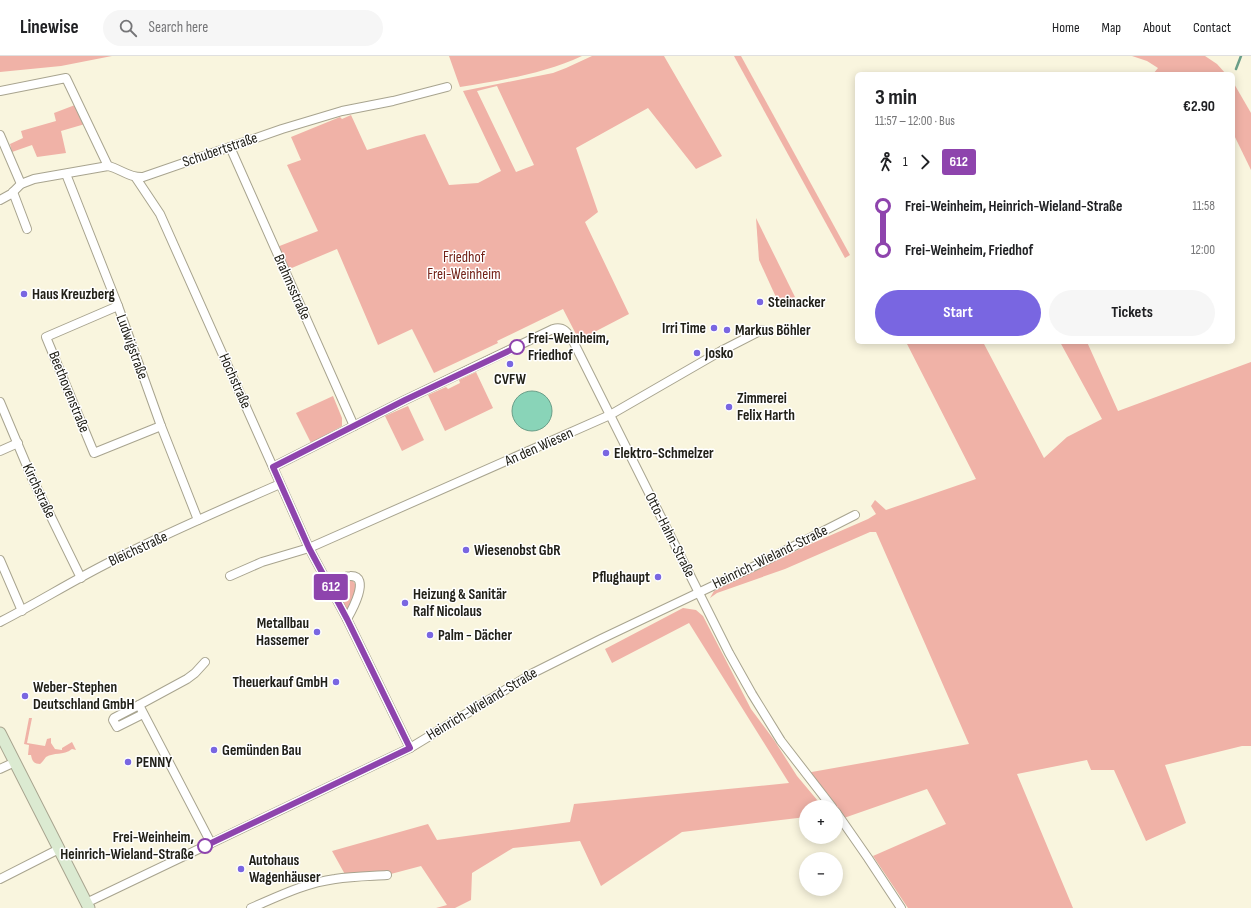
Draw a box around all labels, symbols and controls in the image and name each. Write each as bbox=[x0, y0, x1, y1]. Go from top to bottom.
search box bbox=[103, 10, 383, 46]
text: Linewise bbox=[20, 16, 79, 39]
icon: search bbox=[117, 17, 139, 39]
text: Search here bbox=[149, 18, 208, 37]
text: Home bbox=[1052, 19, 1080, 36]
text: Map bbox=[1102, 19, 1121, 36]
text: About bbox=[1143, 19, 1171, 36]
text: Contact bbox=[1193, 19, 1231, 36]
text: 3 min bbox=[875, 84, 917, 111]
text: €2.90 bbox=[1183, 97, 1215, 116]
text: 11:57 – 12:00 · Bus bbox=[875, 113, 955, 129]
street label: Schubertstraße bbox=[180, 128, 260, 172]
icon: walk bbox=[875, 151, 897, 173]
icon: forward bbox=[914, 151, 936, 173]
text: 612 bbox=[950, 153, 968, 170]
text: 1 bbox=[903, 154, 908, 170]
text: Frei-Weinheim, Heinrich-Wieland-Straße bbox=[905, 197, 1122, 216]
text: 11:58 bbox=[1193, 198, 1215, 214]
text: Frei-Weinheim, Friedhof bbox=[905, 241, 1033, 260]
text: 12:00 bbox=[1191, 242, 1215, 258]
park label: Friedhof Frei-Weinheim bbox=[427, 248, 501, 284]
street label: Brahmsstraße bbox=[269, 251, 315, 323]
place label: Haus Kreuzberg bbox=[32, 285, 116, 304]
marker: Haus Kreuzberg bbox=[19, 289, 29, 299]
button: Start bbox=[875, 290, 1041, 336]
button: Tickets bbox=[1049, 290, 1215, 336]
place label: Steinacker bbox=[768, 293, 826, 312]
marker: Steinacker bbox=[755, 297, 765, 307]
street label: Ludwigstraße bbox=[112, 312, 152, 382]
place label: Irri Time bbox=[662, 319, 706, 338]
place label: Markus Böhler bbox=[735, 321, 811, 340]
marker: Irri Time bbox=[709, 323, 719, 333]
marker: Markus Böhler bbox=[722, 325, 732, 335]
place label: Frei-Weinheim, Friedhof bbox=[528, 329, 610, 365]
marker: Frei-Weinheim, Friedhof bbox=[509, 339, 525, 355]
place label: Josko bbox=[704, 344, 733, 363]
marker: Josko bbox=[692, 348, 702, 358]
street label: Beethovenstraße bbox=[44, 349, 94, 435]
street label: Hochstraße bbox=[214, 350, 256, 412]
marker: CVFW bbox=[505, 359, 515, 369]
place label: CVFW bbox=[494, 370, 527, 389]
place label: Zimmerei Felix Harth bbox=[737, 389, 795, 425]
marker: Zimmerei Felix Harth bbox=[724, 402, 734, 412]
street label: An den Wiesen bbox=[501, 423, 576, 471]
place label: Elektro-Schmelzer bbox=[614, 444, 714, 463]
marker: Elektro-Schmelzer bbox=[601, 448, 611, 458]
street label: Kirchstraße bbox=[18, 461, 60, 521]
street label: Otto-Hahn-Straße bbox=[640, 489, 700, 581]
street label: Heinrich-Wieland-Straße bbox=[709, 521, 831, 593]
street label: Bleichstraße bbox=[106, 527, 170, 571]
place label: Wiesenobst GbR bbox=[474, 541, 561, 560]
marker: Wiesenobst GbR bbox=[461, 545, 471, 555]
place label: Pflughaupt bbox=[592, 568, 650, 587]
marker: Pflughaupt bbox=[653, 572, 663, 582]
line badge: 612 bbox=[308, 574, 354, 600]
text: 612 bbox=[322, 578, 340, 595]
place label: Heizung & Sanitär Ralf Nicolaus bbox=[413, 585, 507, 621]
marker: Heizung & Sanitär Ralf Nicolaus bbox=[400, 598, 410, 608]
place label: Metallbau Hassemer bbox=[256, 614, 309, 650]
place label: Palm - Dächer bbox=[438, 626, 512, 645]
marker: Metallbau Hassemer bbox=[312, 627, 322, 637]
marker: Palm - Dächer bbox=[425, 630, 435, 640]
street label: Heinrich-Wieland-Straße bbox=[423, 663, 541, 745]
place label: Theuerkauf GmbH bbox=[233, 673, 328, 692]
marker: Theuerkauf GmbH bbox=[331, 677, 341, 687]
place label: Weber-Stephen Deutschland GmbH bbox=[33, 678, 135, 714]
marker: Weber-Stephen Deutschland GmbH bbox=[20, 691, 30, 701]
place label: Gemünden Bau bbox=[222, 741, 301, 760]
marker: Gemünden Bau bbox=[209, 745, 219, 755]
place label: PENNY bbox=[136, 753, 172, 772]
marker: PENNY bbox=[123, 757, 133, 767]
map controls bbox=[799, 800, 843, 896]
button: + bbox=[799, 800, 843, 844]
place label: Frei-Weinheim, Heinrich-Wieland-Straße bbox=[60, 828, 194, 864]
marker: Frei-Weinheim, Heinrich-Wieland-Straße bbox=[197, 838, 213, 854]
place label: Autohaus Wagenhäuser bbox=[248, 851, 321, 887]
button: − bbox=[799, 852, 843, 896]
marker: Autohaus Wagenhäuser bbox=[236, 864, 246, 874]

